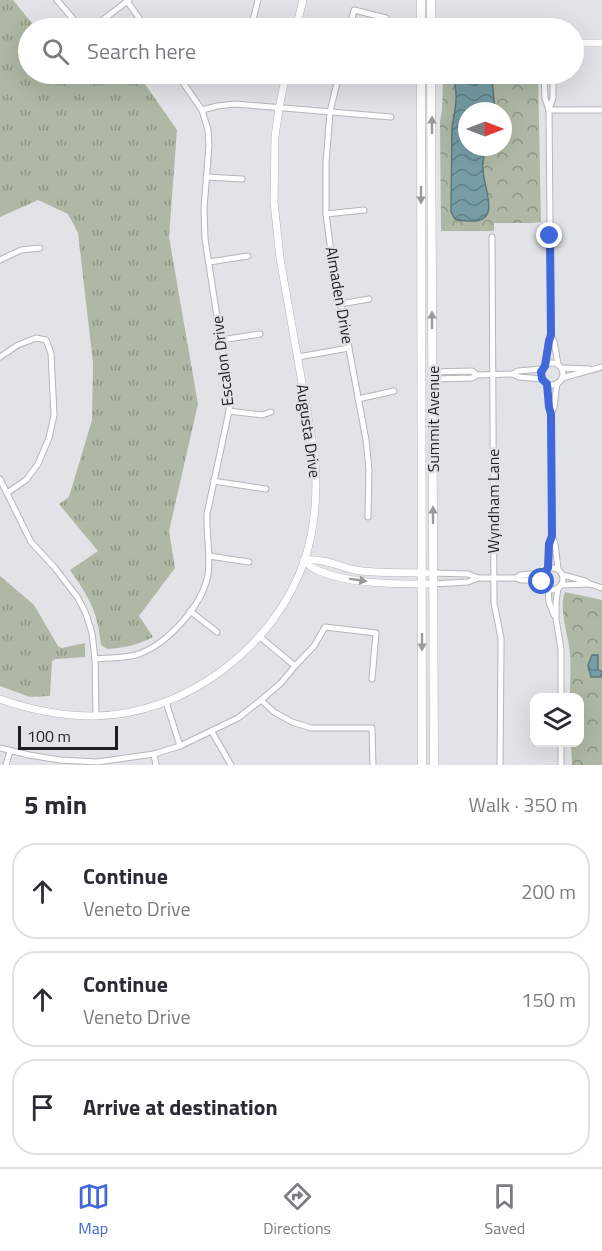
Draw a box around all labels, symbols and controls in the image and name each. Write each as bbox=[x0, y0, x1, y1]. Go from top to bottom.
search box bbox=[18, 18, 584, 84]
text: Search here bbox=[87, 34, 196, 68]
icon: search bbox=[39, 35, 72, 68]
north arrow bbox=[458, 102, 512, 156]
one-way arrow bbox=[427, 115, 436, 134]
one-way arrow bbox=[416, 185, 426, 204]
route end bbox=[536, 222, 562, 248]
street label: Almaden Drive bbox=[320, 245, 360, 345]
one-way arrow bbox=[427, 310, 437, 329]
street label: Escalon Drive bbox=[205, 315, 239, 407]
street label: Summit Avenue bbox=[421, 366, 445, 472]
street label: Augusta Drive bbox=[291, 383, 327, 479]
street label: Wyndham Lane bbox=[481, 449, 505, 553]
one-way arrow bbox=[428, 505, 438, 524]
route start bbox=[528, 568, 554, 594]
one-way arrow bbox=[349, 576, 368, 585]
one-way arrow bbox=[417, 633, 427, 652]
map controls bbox=[530, 693, 584, 747]
button: layers bbox=[530, 693, 584, 747]
scale bar bbox=[18, 723, 118, 750]
text: 100 m bbox=[27, 724, 71, 748]
text: 5 min bbox=[24, 785, 87, 824]
text: Walk · 350 m bbox=[469, 789, 578, 820]
text: Continue bbox=[83, 859, 168, 893]
icon: ahead bbox=[26, 875, 59, 908]
text: 200 m bbox=[521, 876, 576, 907]
text: Veneto Drive bbox=[83, 893, 191, 924]
text: Continue bbox=[83, 967, 168, 1001]
icon: ahead bbox=[26, 983, 59, 1016]
text: 150 m bbox=[521, 984, 576, 1015]
text: Veneto Drive bbox=[83, 1001, 191, 1032]
text: Arrive at destination bbox=[83, 1090, 278, 1124]
icon: arrive bbox=[26, 1091, 59, 1124]
tab: Map bbox=[77, 1180, 110, 1240]
tab: Directions bbox=[263, 1180, 331, 1240]
tab: Saved bbox=[485, 1180, 525, 1240]

